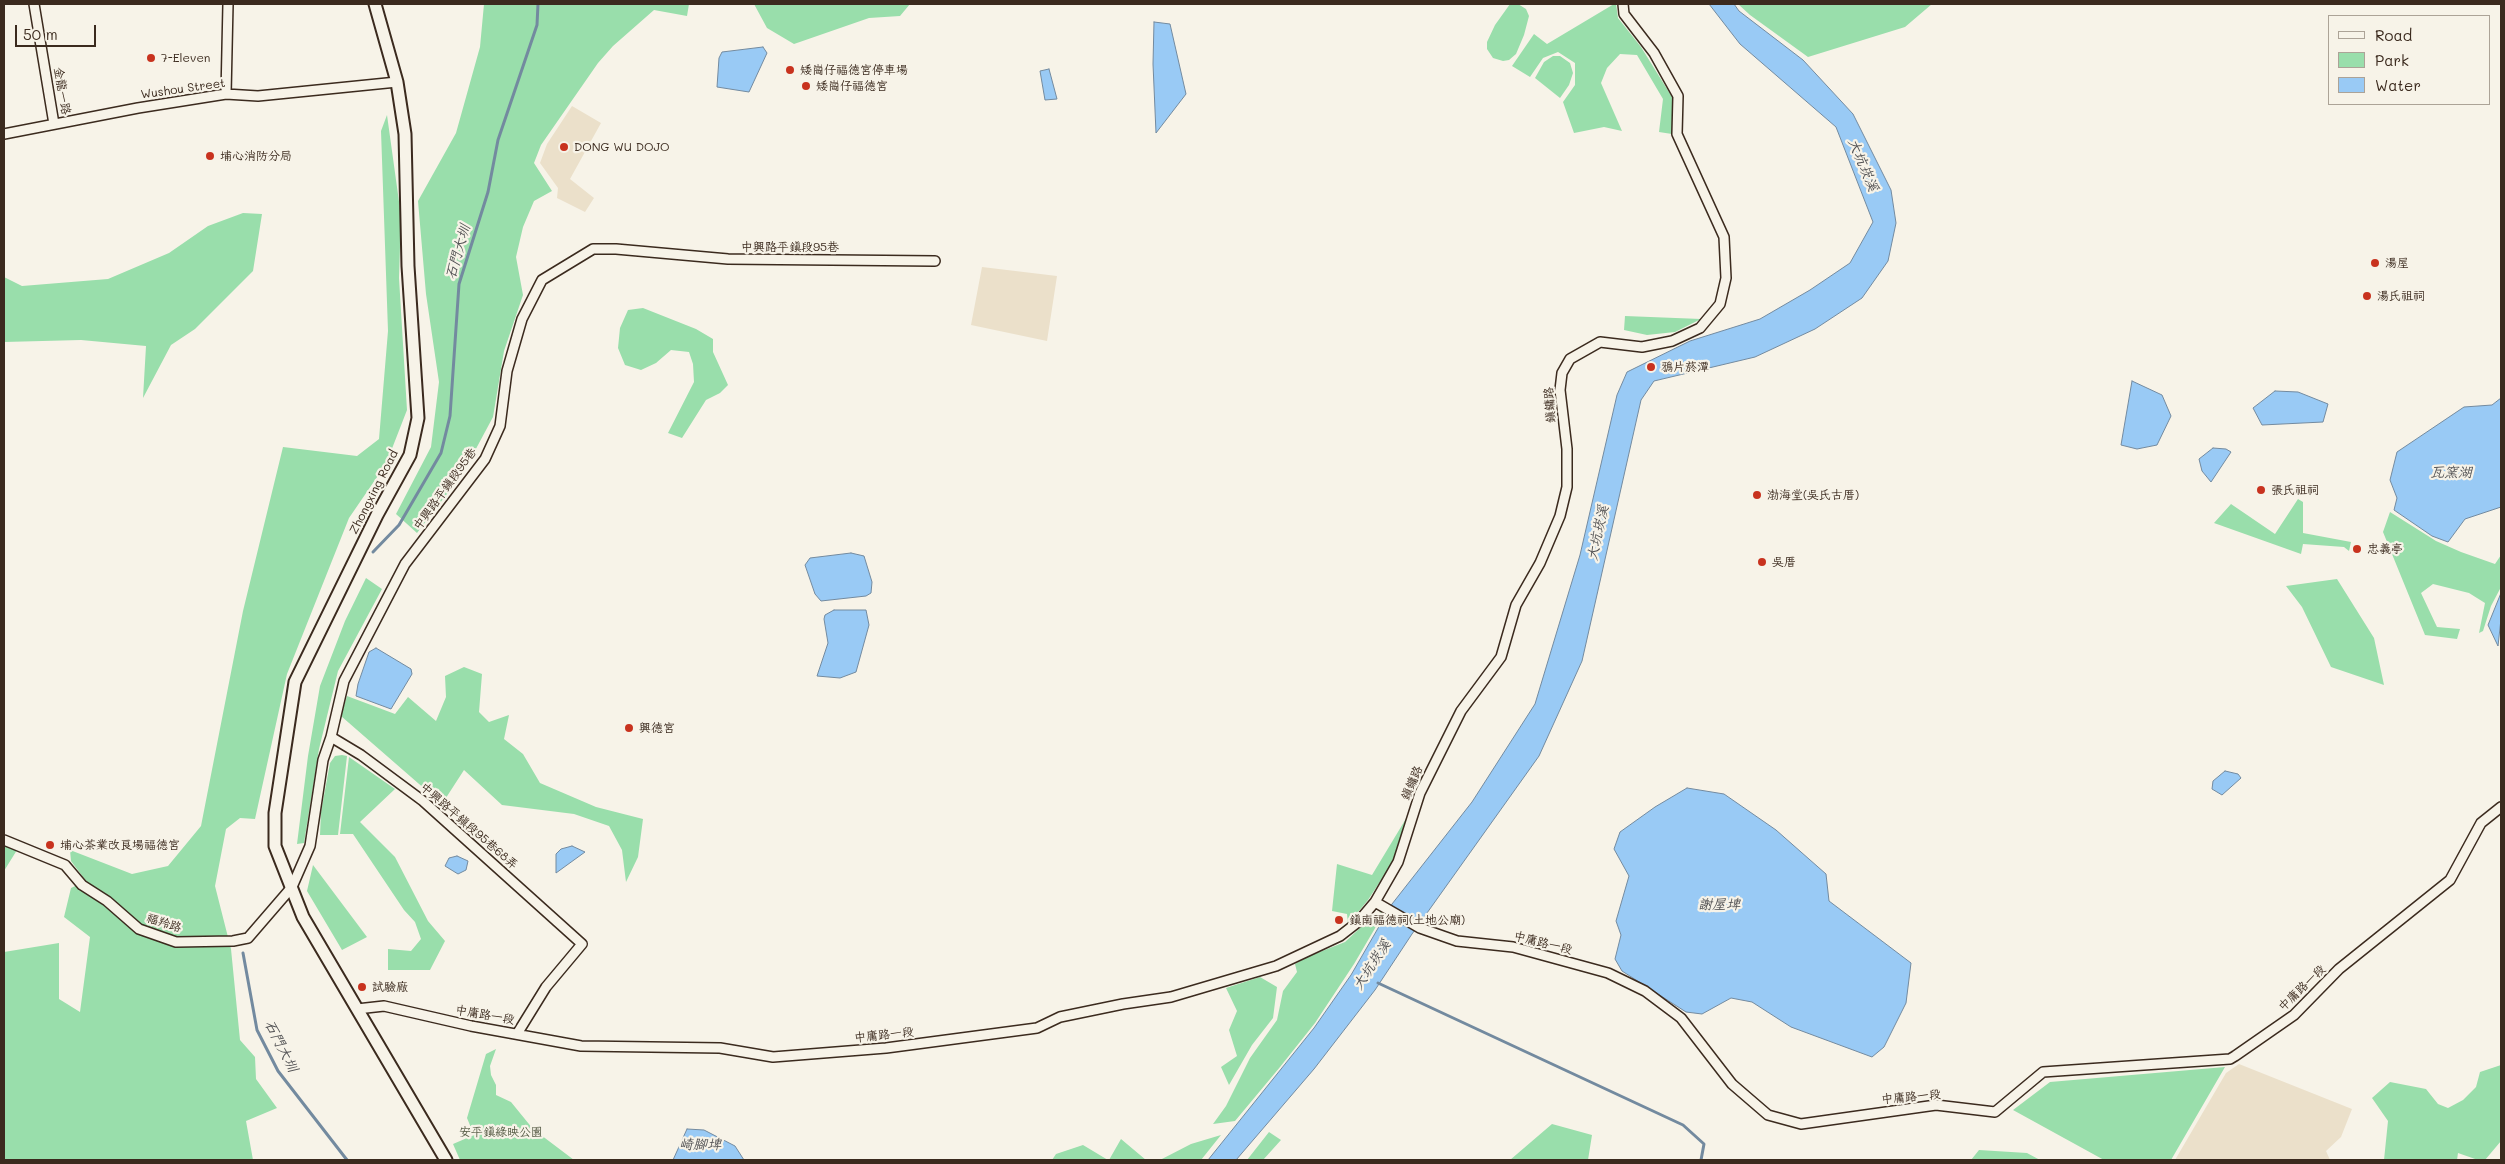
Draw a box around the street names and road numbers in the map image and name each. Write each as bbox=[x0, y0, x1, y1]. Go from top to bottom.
street label: 金龍一路 bbox=[51, 66, 73, 116]
street label: Wushou Street bbox=[140, 76, 226, 102]
street label: 中興路平鎮段95巷 bbox=[741, 240, 839, 254]
street label: 鎮鏞路 bbox=[1542, 387, 1558, 423]
street label: 中興路平鎮段95巷 bbox=[410, 445, 480, 533]
street label: Zhongxing Road bbox=[347, 447, 401, 537]
street label: 鎮鏞路 bbox=[1398, 764, 1426, 802]
street label: 中興路平鎮段95巷68弄 bbox=[417, 780, 521, 872]
street label: 福羚路 bbox=[145, 911, 183, 935]
street label: 中庸路一段 bbox=[1512, 929, 1574, 957]
street label: 中庸路一段 bbox=[2275, 962, 2329, 1014]
street label: 中庸路一段 bbox=[454, 1003, 516, 1027]
street label: 中庸路一段 bbox=[853, 1025, 915, 1045]
street label: 中庸路一段 bbox=[1880, 1087, 1942, 1107]

